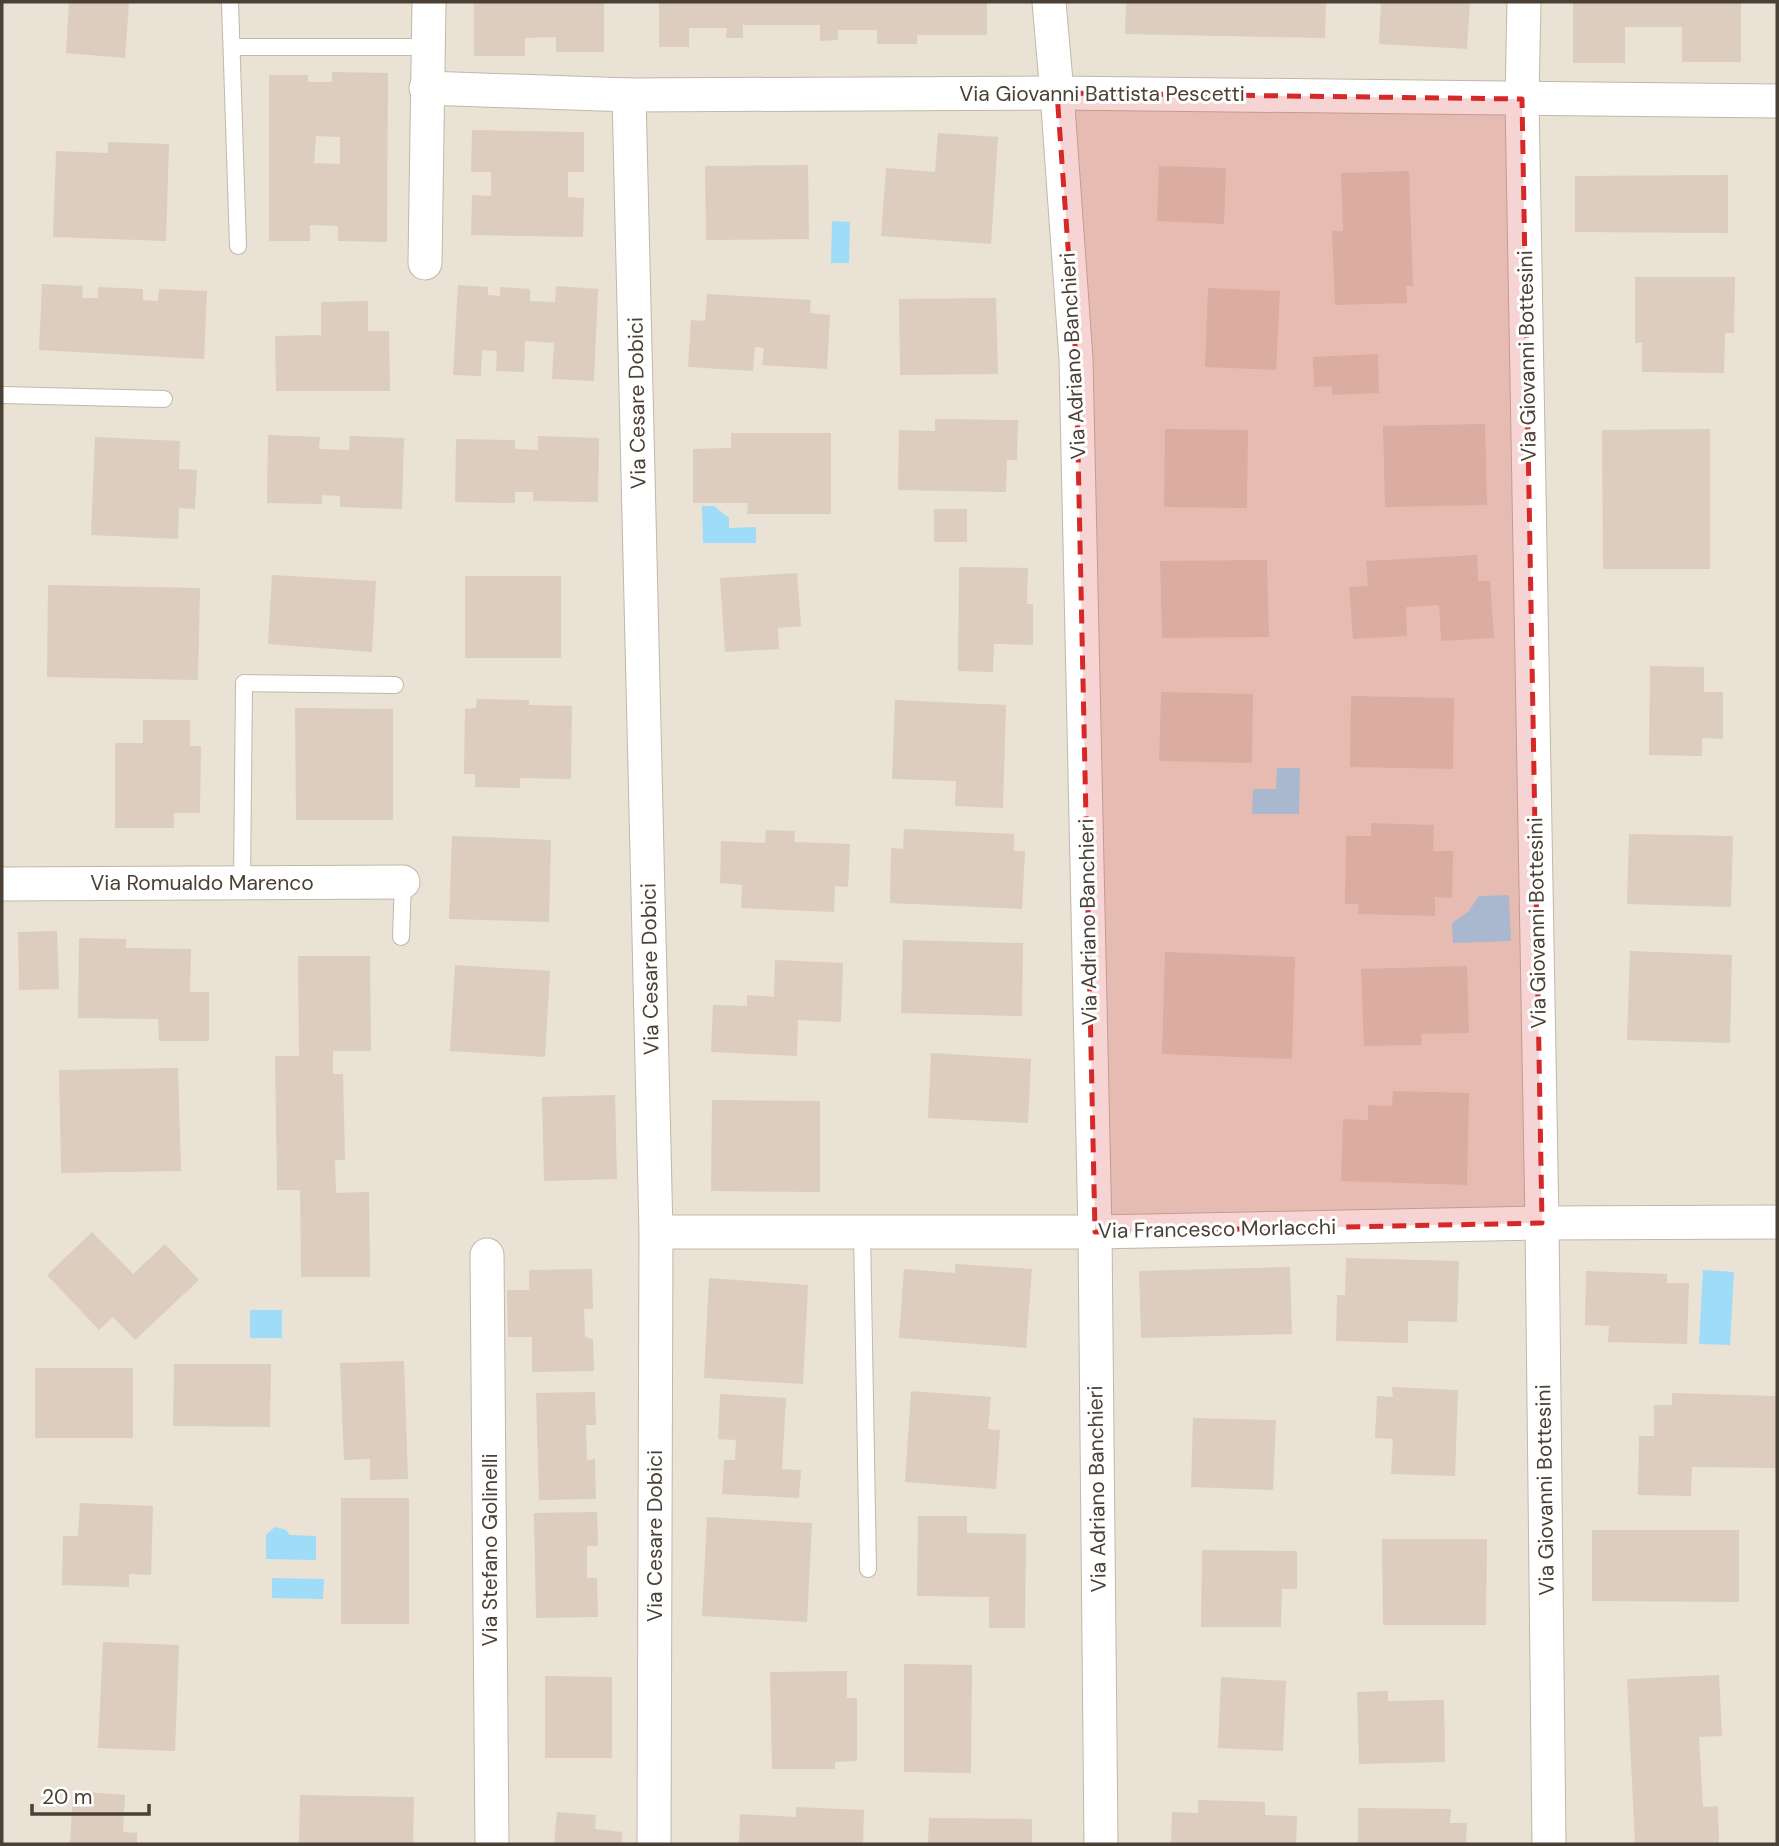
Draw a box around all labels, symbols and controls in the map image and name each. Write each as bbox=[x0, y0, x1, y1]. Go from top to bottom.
street label: Via Giovanni Battista Pescetti bbox=[959, 80, 1245, 108]
street label: Via Giovanni Bottesini bbox=[1511, 250, 1543, 462]
street label: Via Adriano Banchieri bbox=[1054, 252, 1092, 460]
street label: Via Cesare Dobici bbox=[622, 317, 652, 489]
street label: Via Giovanni Bottesini bbox=[1521, 817, 1553, 1029]
street label: Via Adriano Banchieri bbox=[1072, 818, 1104, 1026]
street label: Via Romualdo Marenco bbox=[90, 869, 314, 897]
street label: Via Cesare Dobici bbox=[635, 883, 665, 1055]
street label: Via Francesco Morlacchi bbox=[1098, 1213, 1336, 1245]
street label: Via Giovanni Bottesini bbox=[1529, 1384, 1561, 1596]
street label: Via Adriano Banchieri bbox=[1081, 1385, 1113, 1593]
street label: Via Cesare Dobici bbox=[641, 1450, 669, 1622]
street label: Via Stefano Golinelli bbox=[476, 1454, 504, 1646]
scale bar bbox=[32, 1772, 149, 1816]
text: 20 m bbox=[42, 1783, 93, 1811]

